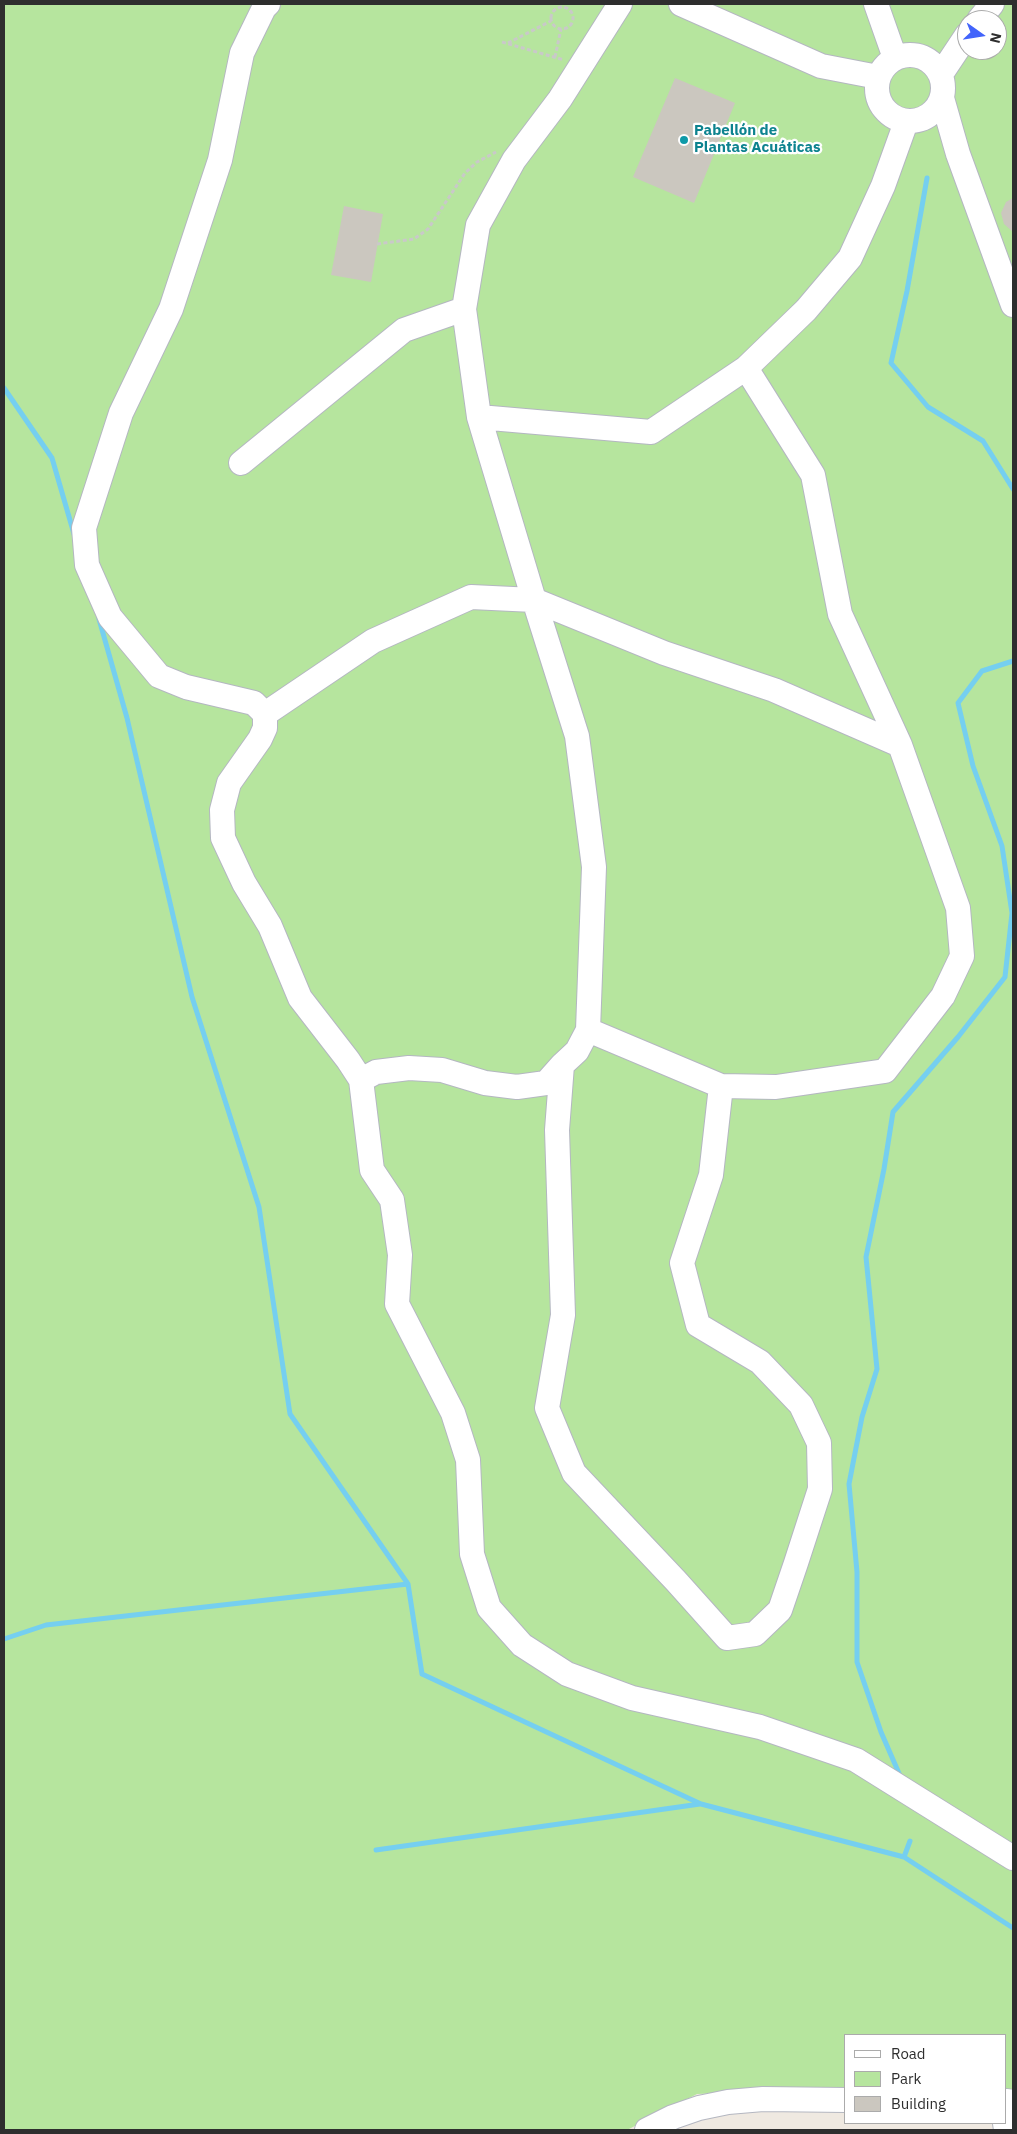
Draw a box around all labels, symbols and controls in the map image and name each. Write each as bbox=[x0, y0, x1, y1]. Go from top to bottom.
north arrow bbox=[957, 10, 1007, 60]
text: N bbox=[986, 31, 1006, 45]
place label: Pabellón de Plantas Acuáticas bbox=[694, 122, 821, 157]
marker: Pabellón de Plantas Acuáticas bbox=[678, 134, 690, 146]
legend bbox=[844, 2034, 1007, 2124]
text: Road bbox=[891, 2044, 926, 2063]
text: Park bbox=[891, 2069, 921, 2088]
text: Building bbox=[891, 2094, 946, 2113]

